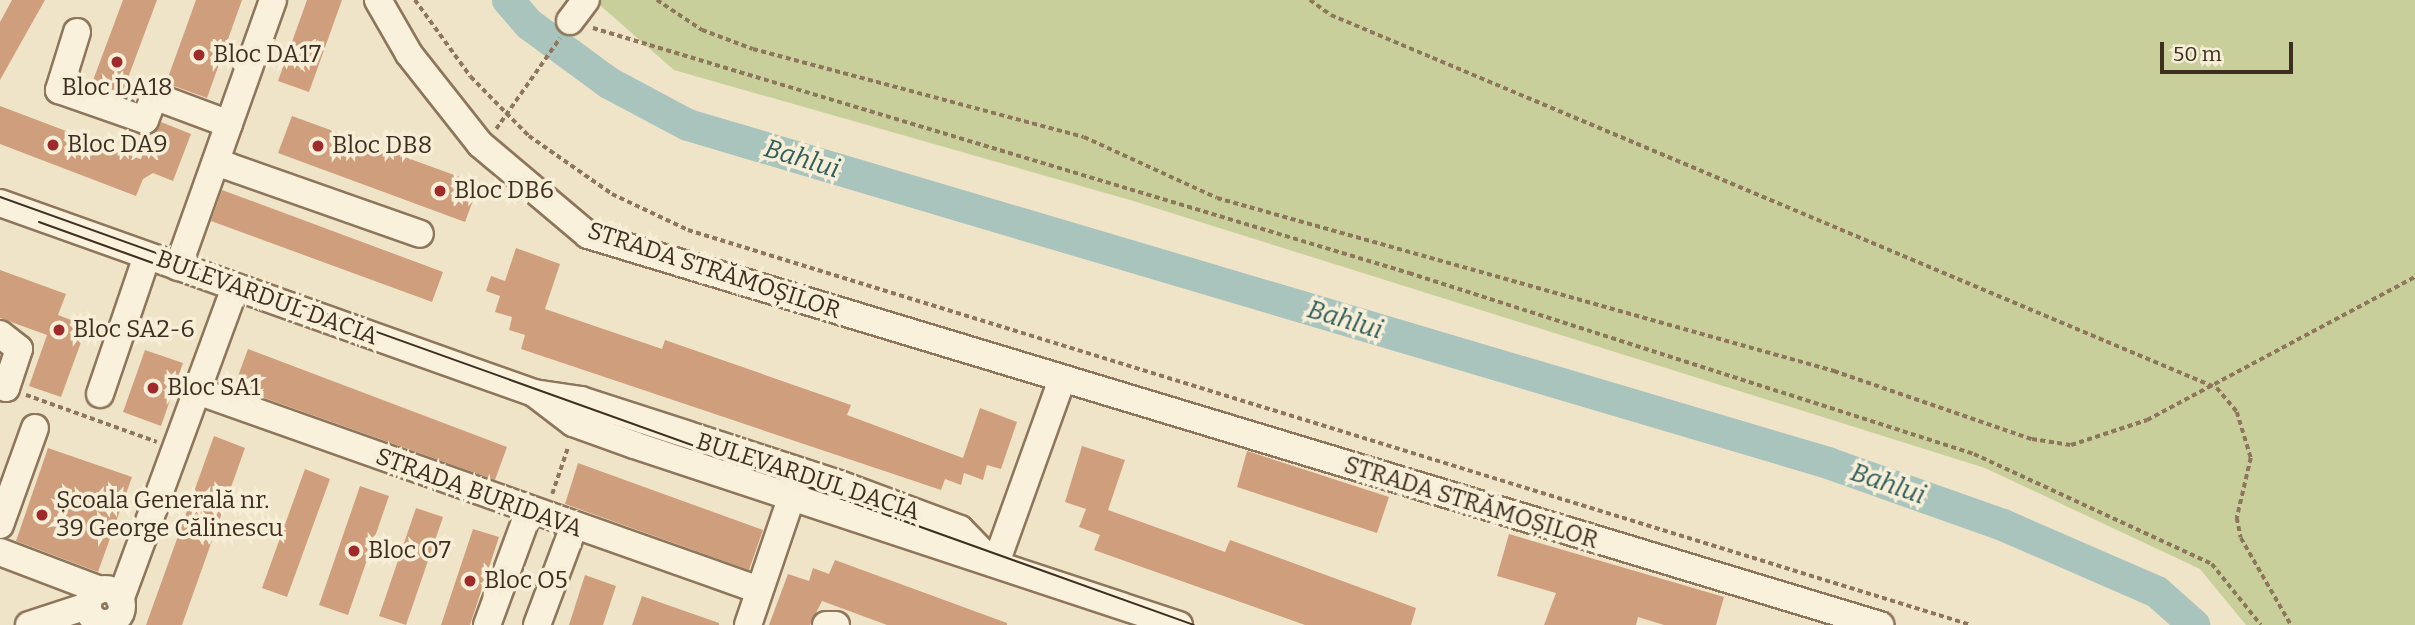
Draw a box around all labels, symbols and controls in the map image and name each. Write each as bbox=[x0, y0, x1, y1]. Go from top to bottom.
scale bar bbox=[2163, 28, 2296, 72]
place label: Bloc DA17 bbox=[213, 41, 321, 69]
text: 50 m bbox=[2173, 41, 2222, 67]
marker: Bloc DA17 bbox=[191, 47, 207, 63]
marker: Bloc DA18 bbox=[109, 54, 125, 70]
place label: Bloc DA18 bbox=[62, 74, 172, 102]
place label: Bloc DA9 bbox=[67, 131, 168, 159]
place label: Bloc DB8 bbox=[332, 132, 432, 160]
water label: Bahlui bbox=[761, 133, 843, 185]
marker: Bloc DA9 bbox=[45, 137, 61, 153]
marker: Bloc DB8 bbox=[310, 138, 326, 154]
place label: Bloc DB6 bbox=[454, 177, 554, 205]
marker: Bloc DB6 bbox=[432, 183, 448, 199]
street label: STRADA STRĂMOȘILOR bbox=[584, 217, 844, 325]
street label: BULEVARDUL DACIA bbox=[152, 245, 382, 351]
water label: Bahlui bbox=[1304, 294, 1386, 346]
place label: Bloc SA2-6 bbox=[73, 316, 195, 344]
marker: Bloc SA2-6 bbox=[51, 322, 67, 338]
place label: Bloc SA1 bbox=[167, 374, 260, 402]
marker: Bloc SA1 bbox=[145, 380, 161, 396]
street label: BULEVARDUL DACIA bbox=[693, 427, 923, 527]
street label: STRADA BURIDAVA bbox=[372, 442, 586, 544]
street label: STRADA STRĂMOȘILOR bbox=[1341, 451, 1601, 555]
water label: Bahlui bbox=[1847, 457, 1929, 511]
place label: Școala Generală nr. 39 George Călinescu bbox=[56, 487, 283, 543]
marker: Școala Generală nr. 39 George Călinescu bbox=[34, 507, 50, 523]
place label: Bloc O7 bbox=[368, 537, 451, 565]
marker: Bloc O7 bbox=[346, 543, 362, 559]
place label: Bloc O5 bbox=[484, 567, 568, 595]
marker: Bloc O5 bbox=[462, 573, 478, 589]

